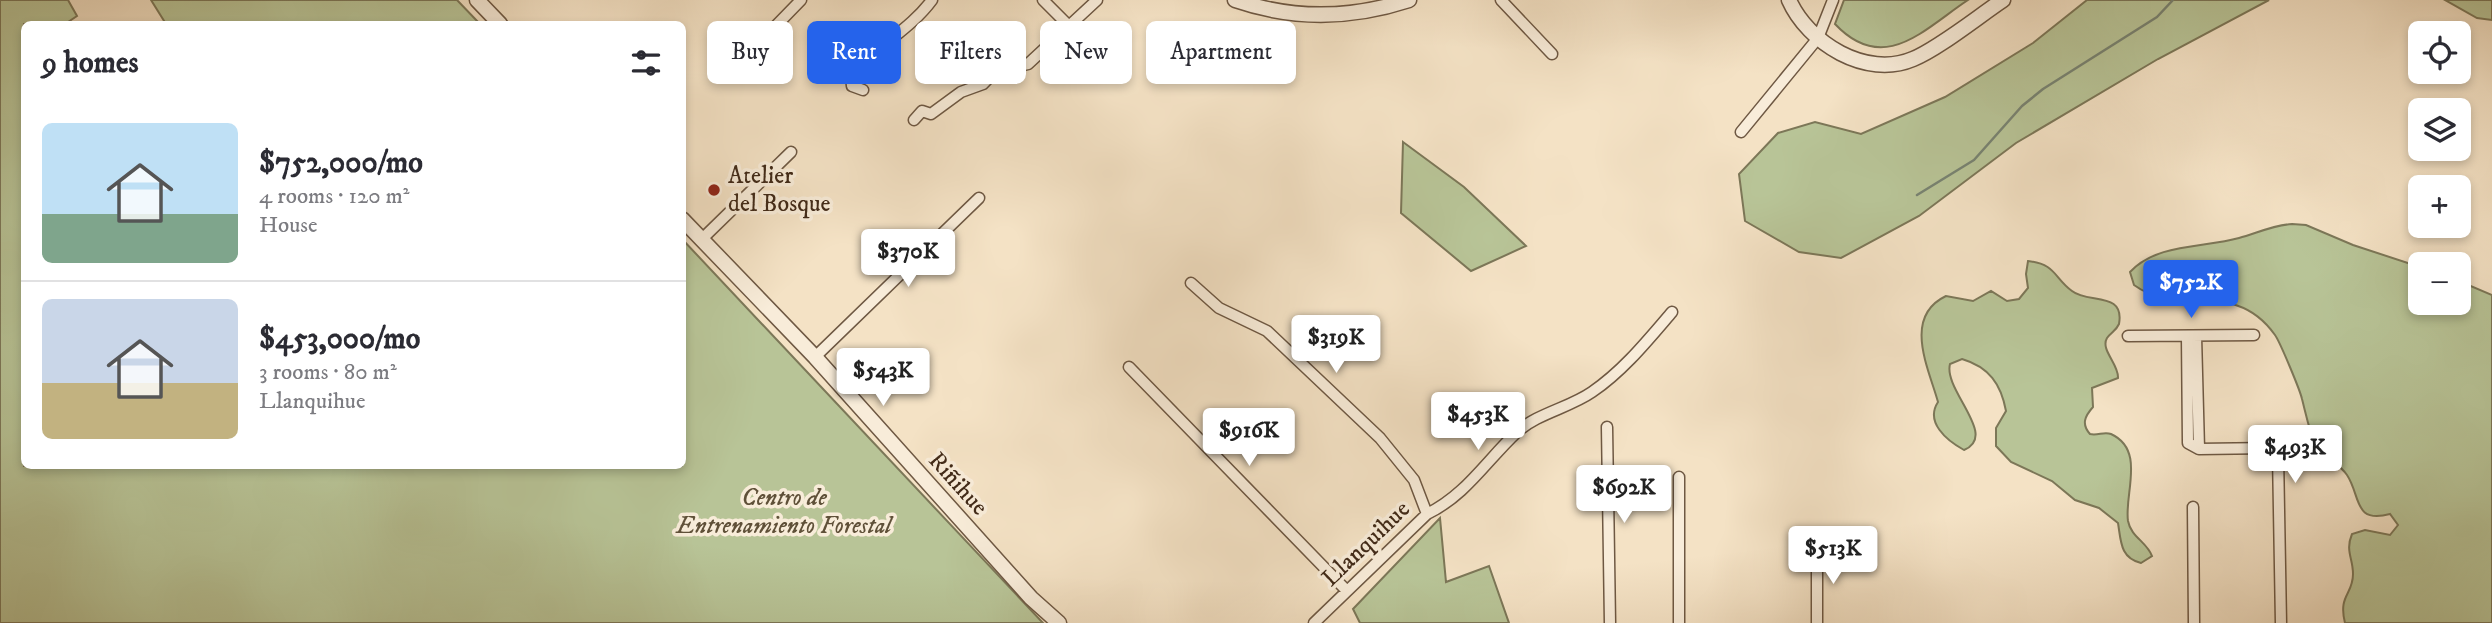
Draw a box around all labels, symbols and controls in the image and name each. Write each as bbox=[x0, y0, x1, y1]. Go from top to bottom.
chip: Buy bbox=[707, 21, 793, 84]
chip: Rent bbox=[807, 21, 901, 84]
chip: Filters bbox=[915, 21, 1026, 84]
chip: New bbox=[1040, 21, 1132, 84]
chip: Apartment bbox=[1146, 21, 1296, 84]
map controls bbox=[2408, 21, 2471, 315]
button: locate bbox=[2408, 21, 2471, 84]
icon: filters bbox=[627, 44, 665, 82]
text: 9 homes bbox=[42, 45, 139, 82]
button: layers bbox=[2408, 98, 2471, 161]
text: $752,000/mo bbox=[259, 145, 423, 182]
icon: home bbox=[98, 151, 182, 235]
place label: Atelier del Bosque bbox=[728, 161, 831, 219]
button: + bbox=[2408, 175, 2471, 238]
text: 4 rooms · 120 m² bbox=[259, 182, 410, 211]
marker: Atelier del Bosque bbox=[706, 182, 722, 198]
text: House bbox=[259, 211, 317, 240]
pin: $370K bbox=[859, 230, 957, 289]
text: $370K bbox=[877, 237, 939, 266]
button: − bbox=[2408, 252, 2471, 315]
pin: $752K bbox=[2142, 260, 2240, 320]
text: $752K bbox=[2159, 268, 2223, 297]
pin: $319K bbox=[1287, 316, 1385, 375]
text: $453,000/mo bbox=[259, 321, 420, 358]
text: $319K bbox=[1307, 323, 1365, 352]
icon: home bbox=[98, 327, 182, 411]
pin: $543K bbox=[834, 348, 932, 408]
text: $543K bbox=[853, 356, 913, 385]
text: 3 rooms · 80 m² bbox=[259, 358, 397, 387]
text: Llanquihue bbox=[259, 387, 365, 416]
pin: $453K bbox=[1429, 392, 1527, 452]
text: $453K bbox=[1447, 400, 1509, 429]
pin: $916K bbox=[1200, 408, 1298, 468]
text: $916K bbox=[1219, 416, 1279, 445]
pin: $493K bbox=[2246, 426, 2344, 485]
text: $493K bbox=[2264, 433, 2326, 462]
street label: Riñihue bbox=[922, 446, 994, 522]
pin: $692K bbox=[1575, 466, 1673, 525]
text: $692K bbox=[1592, 473, 1656, 502]
park label: Centro de Entrenamiento Forestal bbox=[674, 483, 894, 541]
street label: Llanquihue bbox=[1316, 495, 1416, 593]
pin: $513K bbox=[1784, 526, 1882, 586]
text: $513K bbox=[1804, 534, 1862, 563]

